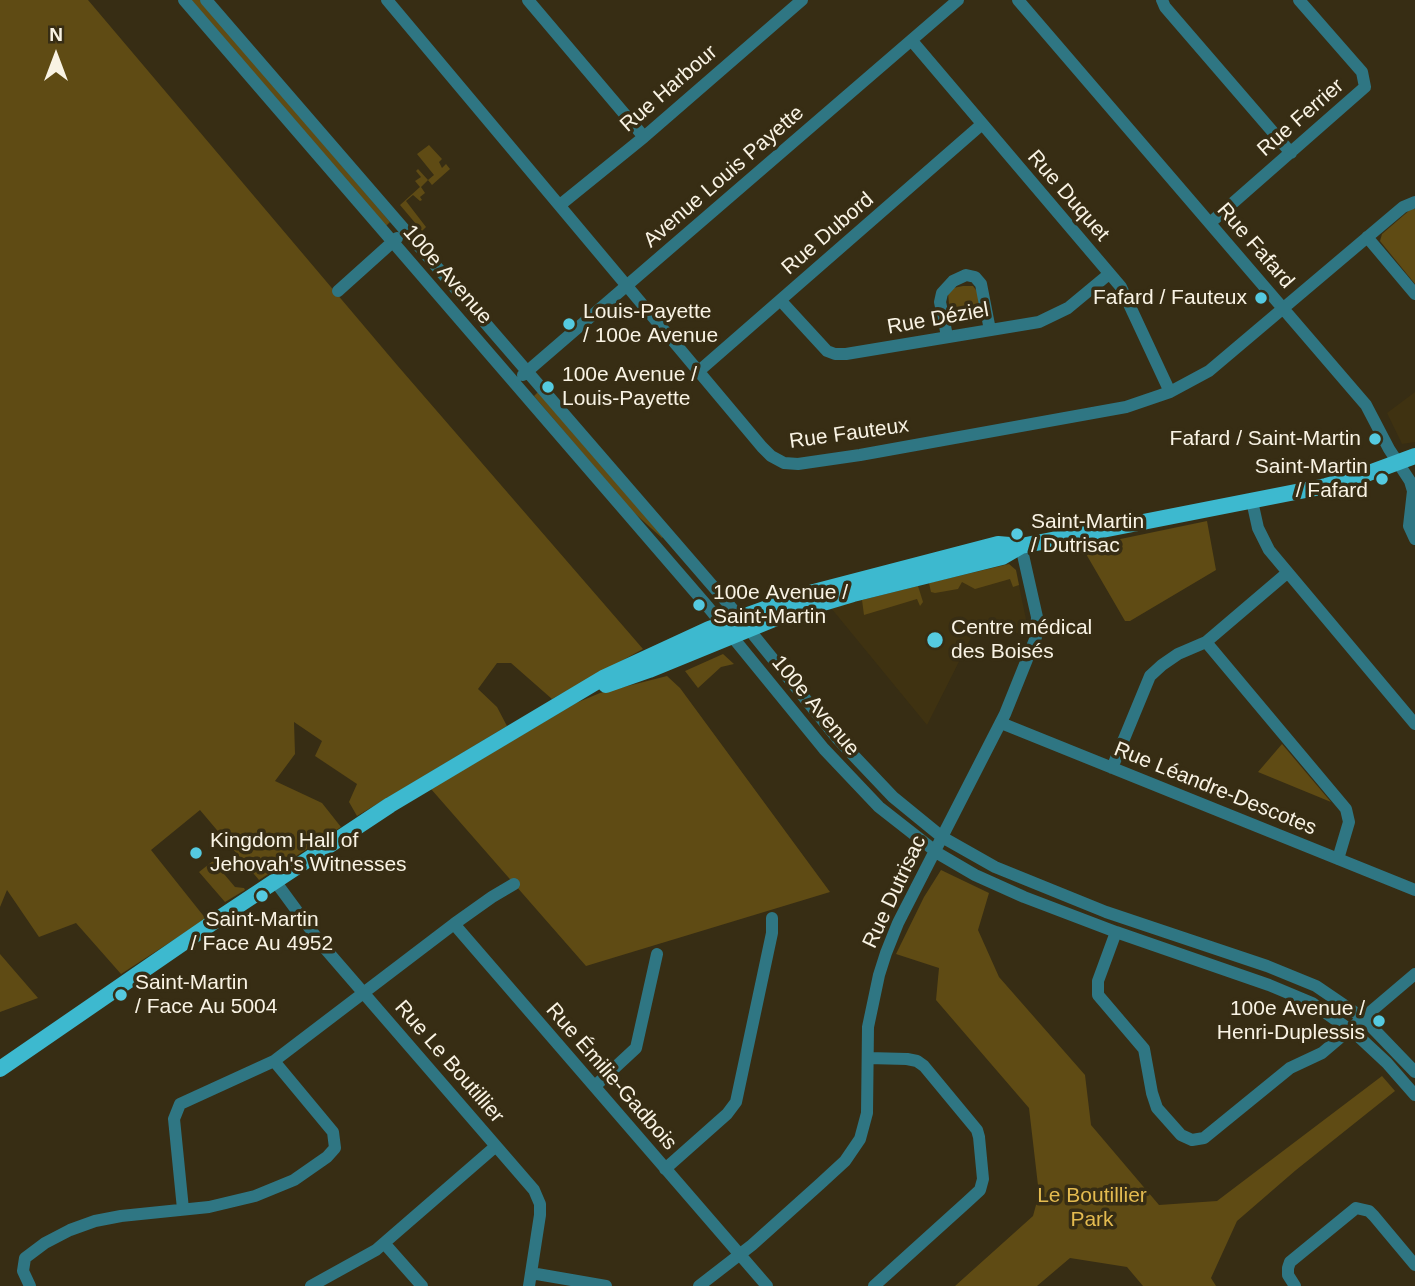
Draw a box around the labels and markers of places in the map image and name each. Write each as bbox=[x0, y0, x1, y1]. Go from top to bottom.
place label: Fafard / Fauteux bbox=[1093, 285, 1247, 311]
marker: Fafard / Fauteux bbox=[1253, 290, 1269, 306]
place label: Louis-Payette / 100e Avenue bbox=[583, 299, 718, 349]
marker: Louis-Payette / 100e Avenue bbox=[561, 316, 577, 332]
place label: 100e Avenue / Louis-Payette bbox=[562, 362, 697, 412]
marker: 100e Avenue / Louis-Payette bbox=[540, 379, 556, 395]
place label: Fafard / Saint-Martin bbox=[1170, 426, 1361, 452]
marker: Fafard / Saint-Martin bbox=[1367, 431, 1383, 447]
place label: Saint-Martin / Fafard bbox=[1255, 454, 1368, 504]
marker: Saint-Martin / Fafard bbox=[1374, 471, 1390, 487]
place label: Saint-Martin / Dutrisac bbox=[1031, 509, 1144, 559]
marker: Saint-Martin / Dutrisac bbox=[1009, 526, 1025, 542]
place label: 100e Avenue / Saint-Martin bbox=[713, 580, 848, 630]
marker: 100e Avenue / Saint-Martin bbox=[691, 597, 707, 613]
place label: Centre médical des Boisés bbox=[951, 615, 1092, 665]
marker: Centre médical des Boisés bbox=[925, 630, 945, 650]
place label: Kingdom Hall of Jehovah's Witnesses bbox=[210, 828, 407, 878]
marker: Kingdom Hall of Jehovah's Witnesses bbox=[188, 845, 204, 861]
marker: Saint-Martin / Face Au 4952 bbox=[254, 888, 270, 904]
place label: Saint-Martin / Face Au 4952 bbox=[191, 907, 333, 957]
place label: Saint-Martin / Face Au 5004 bbox=[135, 970, 277, 1020]
marker: Saint-Martin / Face Au 5004 bbox=[113, 987, 129, 1003]
place label: 100e Avenue / Henri-Duplessis bbox=[1217, 996, 1365, 1046]
marker: 100e Avenue / Henri-Duplessis bbox=[1371, 1013, 1387, 1029]

